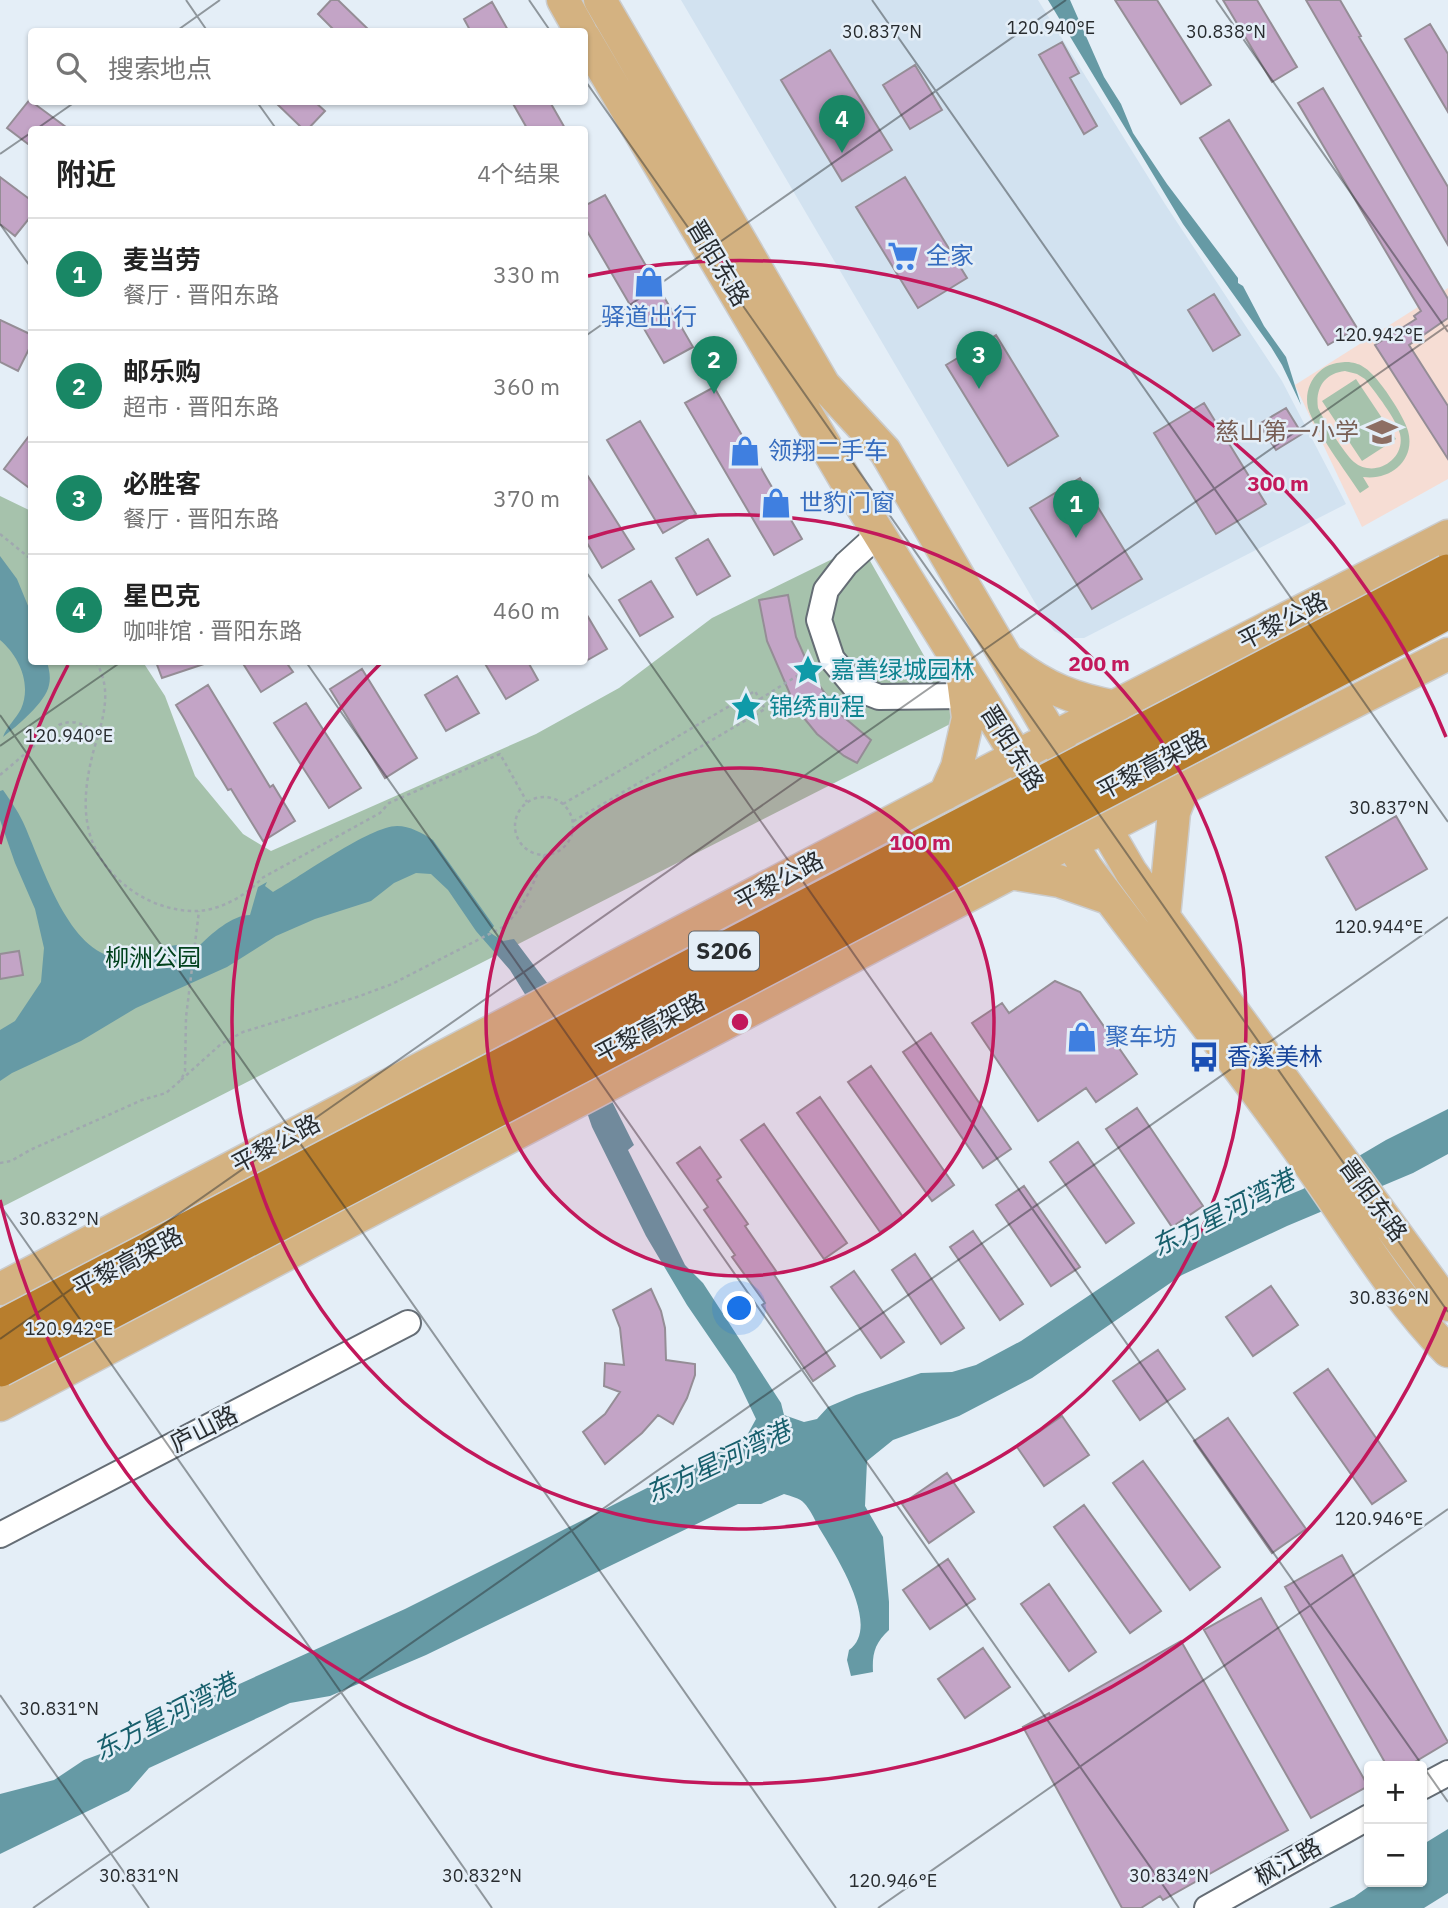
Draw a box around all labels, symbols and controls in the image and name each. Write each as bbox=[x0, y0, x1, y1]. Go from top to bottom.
text: 120.940°E bbox=[1007, 16, 1095, 39]
text: 30.837°N bbox=[842, 20, 922, 43]
text: 30.838°N bbox=[1186, 20, 1266, 43]
search box bbox=[28, 28, 588, 105]
icon: search bbox=[52, 48, 90, 86]
text: 搜索地点 bbox=[108, 51, 212, 85]
pin: 4 bbox=[819, 95, 865, 153]
text: 附近 bbox=[56, 154, 116, 193]
text: 4个结果 bbox=[477, 158, 560, 188]
street label: 晋阳东路 bbox=[680, 213, 757, 312]
supermarket icon: 全家 bbox=[886, 239, 920, 273]
place label: 全家 bbox=[926, 239, 974, 271]
text: 麦当劳 bbox=[123, 242, 201, 276]
text: 1 bbox=[72, 259, 86, 289]
text: 330 m bbox=[493, 259, 560, 289]
shop icon: 驿道出行 bbox=[632, 265, 666, 299]
text: 餐厅 · 晋阳东路 bbox=[123, 279, 279, 309]
place label: 驿道出行 bbox=[601, 300, 697, 332]
text: 120.942°E bbox=[1335, 323, 1423, 346]
pin: 3 bbox=[956, 331, 1002, 389]
pin: 2 bbox=[691, 336, 737, 394]
text: 邮乐购 bbox=[123, 354, 201, 388]
text: 2 bbox=[72, 371, 86, 401]
text: 360 m bbox=[493, 371, 560, 401]
text: 超市 · 晋阳东路 bbox=[123, 391, 279, 421]
place label: 慈山第一小学 bbox=[1215, 415, 1359, 447]
school or university icon: 慈山第一小学 bbox=[1365, 415, 1399, 449]
shop icon: 领翔二手车 bbox=[728, 434, 762, 468]
place label: 领翔二手车 bbox=[768, 434, 888, 466]
text: 必胜客 bbox=[123, 466, 201, 500]
text: 300 m bbox=[1247, 469, 1309, 497]
pin: 1 bbox=[1053, 480, 1099, 538]
text: 3 bbox=[72, 483, 86, 513]
text: 370 m bbox=[493, 483, 560, 513]
shop icon: 世豹门窗 bbox=[759, 486, 793, 520]
place label: 世豹门窗 bbox=[799, 486, 895, 518]
text: 餐厅 · 晋阳东路 bbox=[123, 503, 279, 533]
text: 星巴克 bbox=[123, 578, 201, 612]
street label: 平黎公路 bbox=[1233, 584, 1333, 656]
text: 4 bbox=[72, 595, 86, 625]
text: 460 m bbox=[493, 595, 560, 625]
text: 咖啡馆 · 晋阳东路 bbox=[123, 615, 302, 645]
text: 200 m bbox=[1068, 649, 1130, 677]
place icon: 嘉善绿城园林 bbox=[791, 653, 825, 687]
place label: 嘉善绿城园林 bbox=[831, 653, 975, 685]
place icon: 锦绣前程 bbox=[729, 690, 763, 724]
place label: 锦绣前程 bbox=[769, 690, 865, 722]
street label: 晋阳东路 bbox=[974, 698, 1052, 797]
street label: 平黎高架路 bbox=[1091, 722, 1212, 806]
text: 120.940°E bbox=[25, 724, 113, 747]
text: 30.837°N bbox=[1349, 796, 1429, 819]
text: 100 m bbox=[889, 828, 951, 856]
street label: 平黎公路 bbox=[729, 843, 828, 917]
text: 120.944°E bbox=[1335, 915, 1423, 938]
road number: S206 bbox=[689, 932, 759, 970]
park label: 柳洲公园 bbox=[105, 941, 201, 973]
street label: 平黎高架路 bbox=[589, 985, 710, 1069]
centre of rings bbox=[728, 1010, 752, 1034]
shop icon: 聚车坊 bbox=[1065, 1020, 1099, 1054]
place label: 聚车坊 bbox=[1105, 1020, 1177, 1052]
bus stop icon: 香溪美林 bbox=[1187, 1040, 1221, 1074]
place label: 香溪美林 bbox=[1227, 1040, 1323, 1072]
street label: 平黎公路 bbox=[226, 1106, 325, 1180]
street label: 晋阳东路 bbox=[1333, 1151, 1415, 1248]
water label: 东方星河湾港 bbox=[1145, 1160, 1303, 1263]
text: 30.832°N bbox=[19, 1207, 99, 1230]
street label: 平黎高架路 bbox=[67, 1219, 188, 1303]
text: 30.836°N bbox=[1349, 1286, 1429, 1309]
your location bbox=[722, 1291, 756, 1325]
text: 120.942°E bbox=[25, 1317, 113, 1340]
street label: 庐山路 bbox=[164, 1398, 243, 1459]
water label: 东方星河湾港 bbox=[640, 1411, 799, 1509]
text: 120.946°E bbox=[1335, 1507, 1423, 1530]
water label: 东方星河湾港 bbox=[87, 1664, 245, 1767]
text: 30.831°N bbox=[19, 1697, 99, 1720]
map controls bbox=[1364, 1761, 1427, 1887]
button: + bbox=[1364, 1761, 1427, 1824]
button: − bbox=[1364, 1824, 1427, 1887]
street label: 枫江路 bbox=[1248, 1830, 1327, 1893]
text: 30.831°N bbox=[99, 1864, 179, 1887]
text: 30.832°N bbox=[442, 1864, 522, 1887]
text: 30.834°N bbox=[1129, 1864, 1209, 1887]
text: 120.946°E bbox=[849, 1869, 937, 1892]

